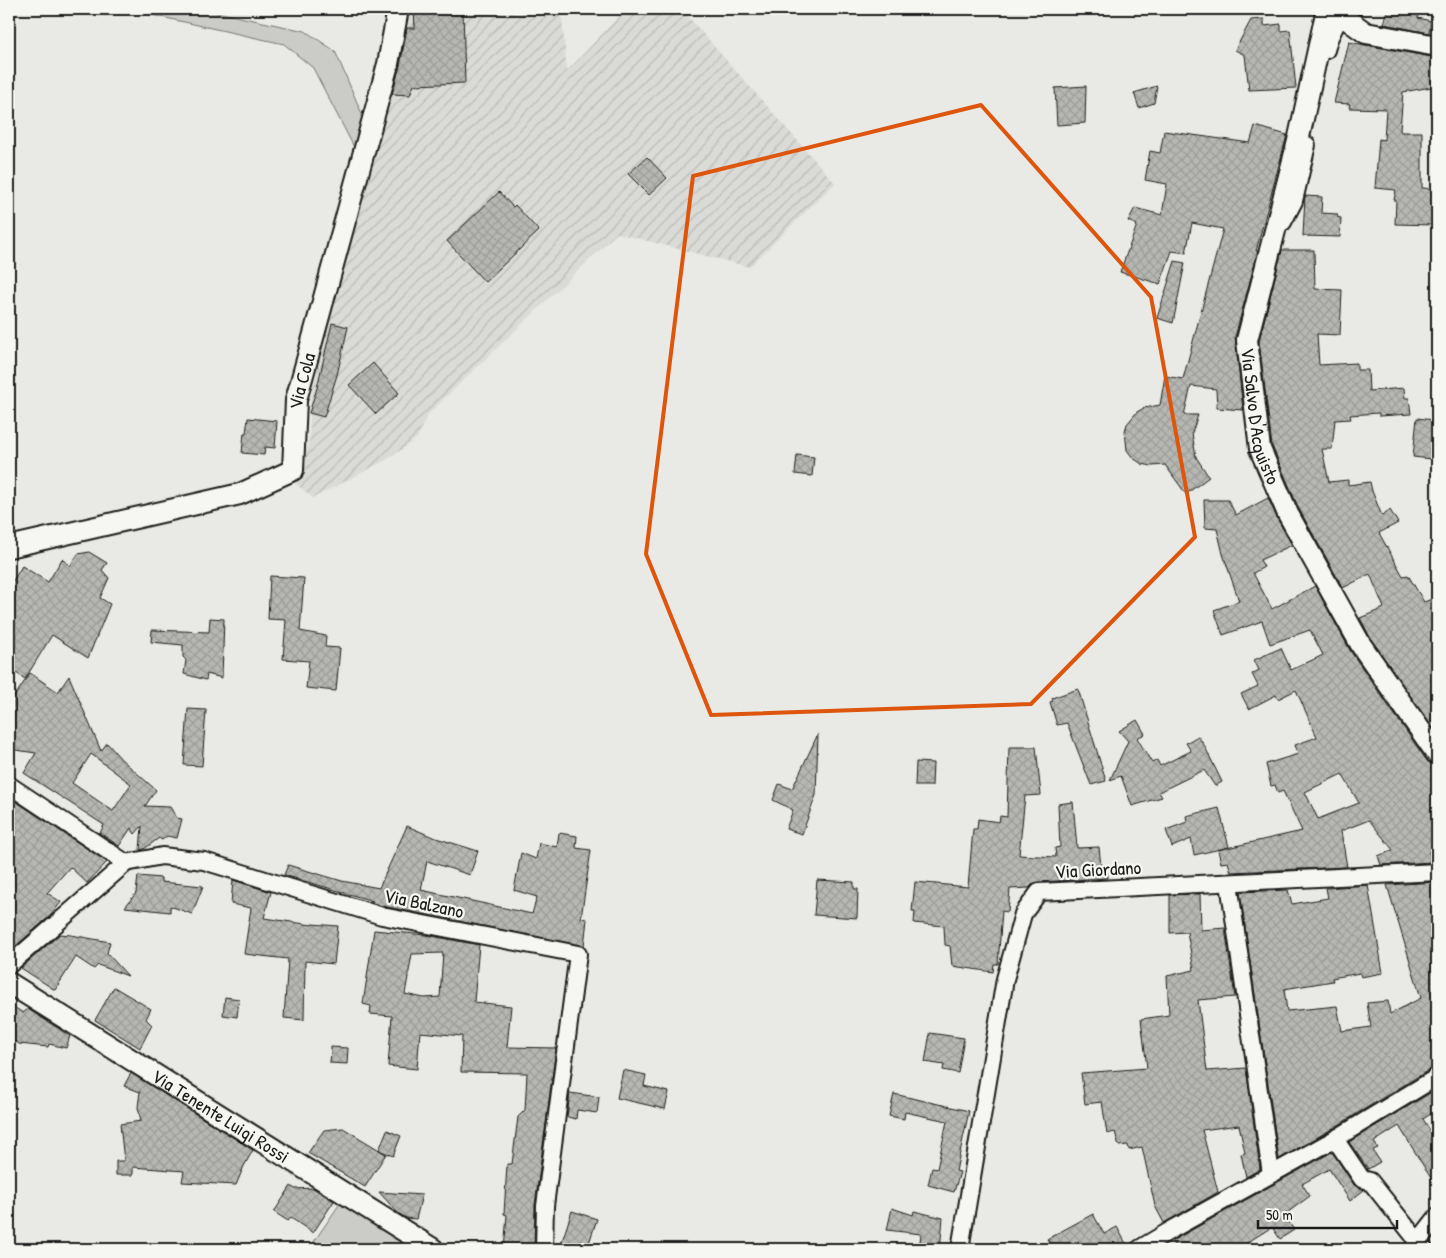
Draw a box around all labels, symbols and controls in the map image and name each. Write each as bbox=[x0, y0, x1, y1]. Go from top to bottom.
street label: Via Salvo D'Acquisto bbox=[1235, 346, 1287, 488]
street label: Via Cola bbox=[283, 349, 321, 409]
street label: Via Giordano bbox=[1054, 854, 1142, 884]
street label: Via Balzano bbox=[382, 882, 467, 924]
street label: Via Tenente Luigi Rossi bbox=[147, 1063, 295, 1169]
scale bar bbox=[1258, 1198, 1397, 1230]
text: 50 m bbox=[1266, 1204, 1293, 1225]

